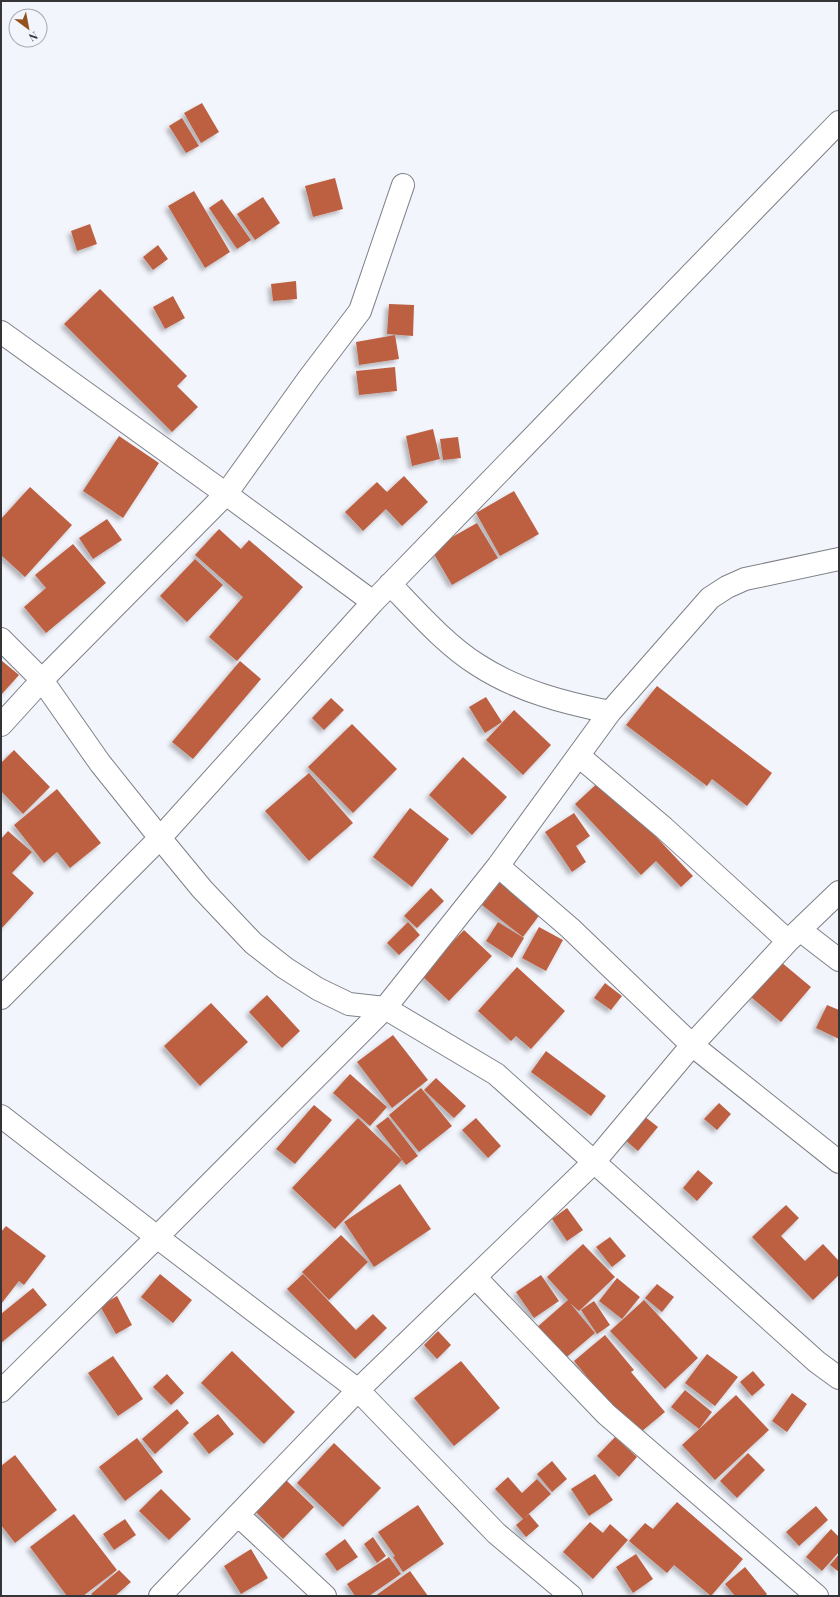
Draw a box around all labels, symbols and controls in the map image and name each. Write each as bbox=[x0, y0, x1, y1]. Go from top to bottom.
north arrow bbox=[8, 8, 48, 48]
text: N bbox=[26, 28, 41, 45]

